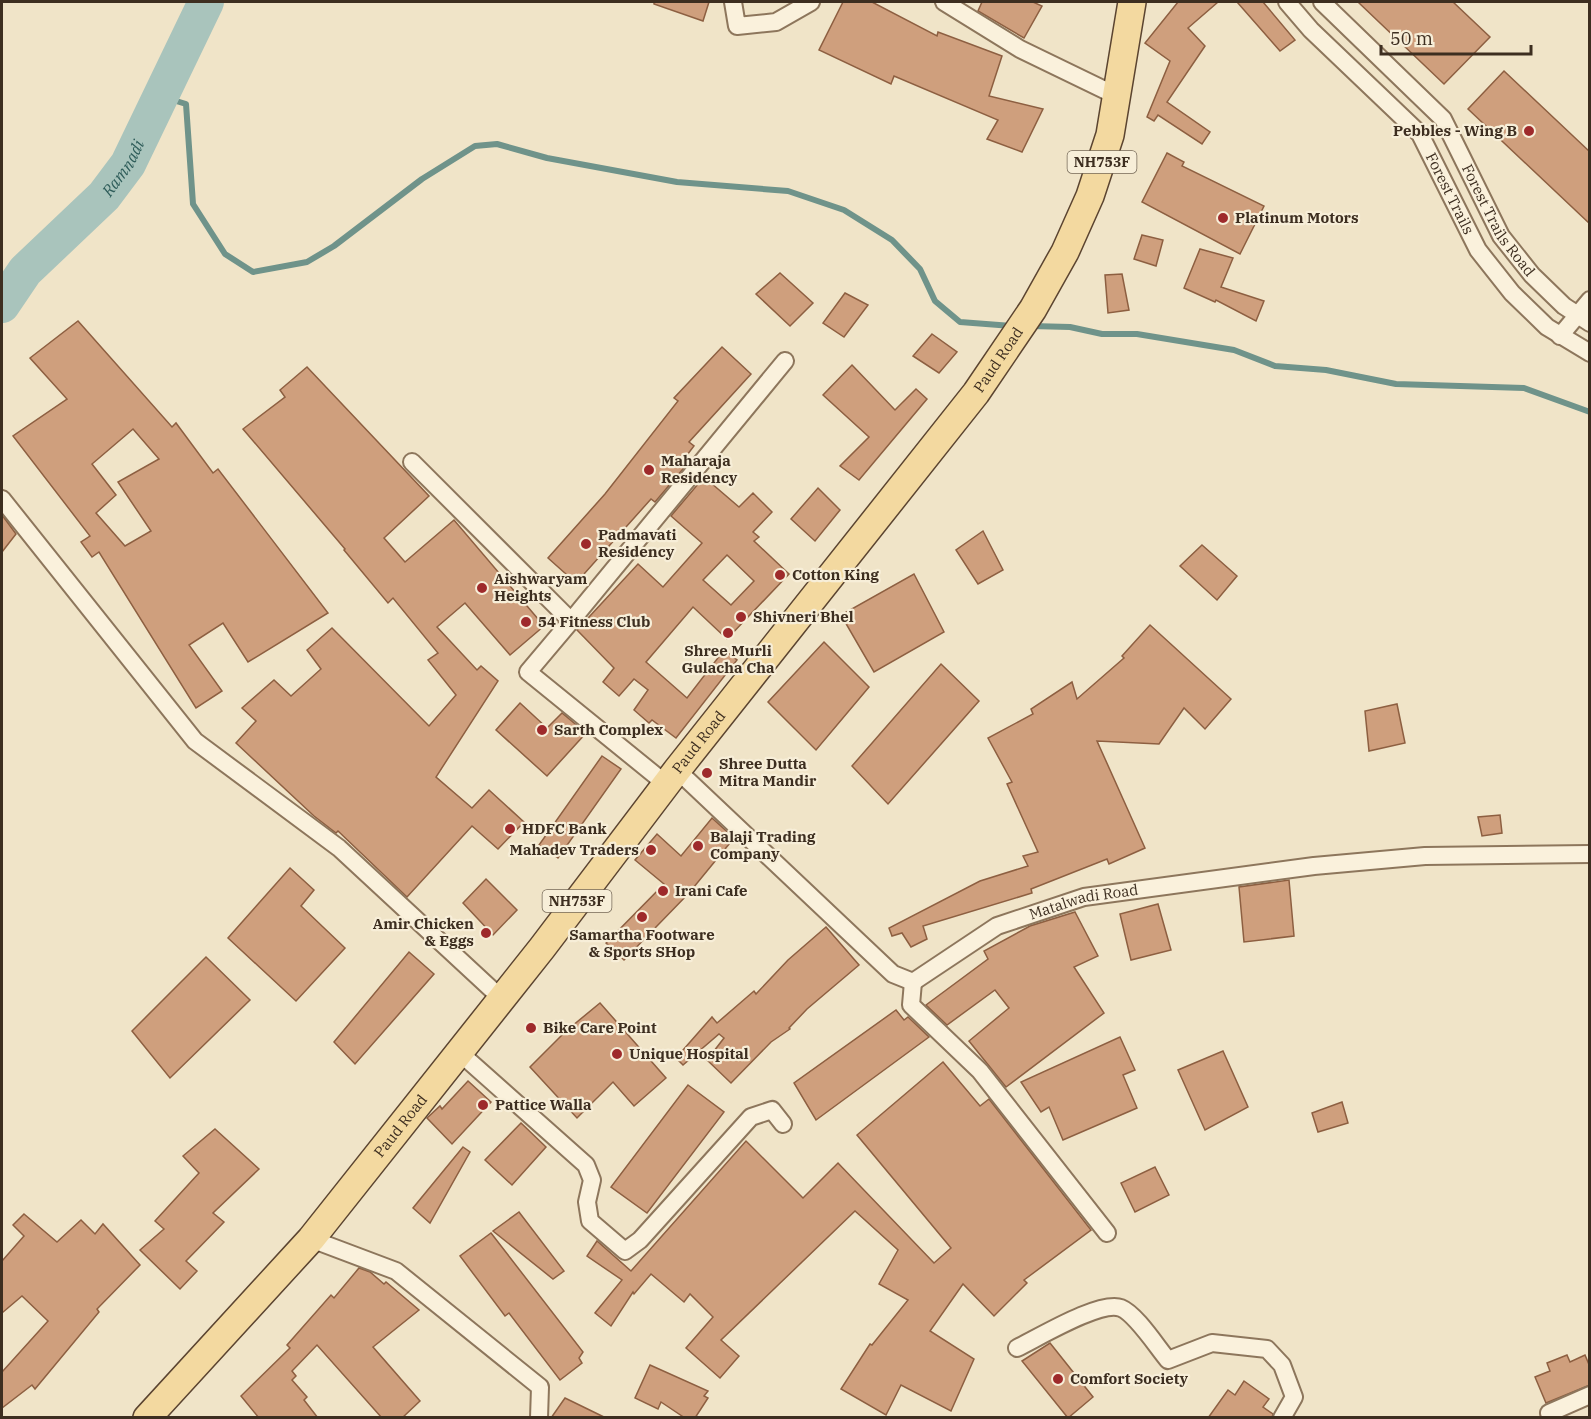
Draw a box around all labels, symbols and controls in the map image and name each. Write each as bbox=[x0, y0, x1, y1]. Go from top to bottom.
scale bar bbox=[1381, 18, 1531, 56]
text: 50 m bbox=[1390, 27, 1433, 50]
place label: Pebbles - Wing B bbox=[1393, 121, 1517, 140]
marker: Pebbles - Wing B bbox=[1522, 124, 1536, 138]
water label: Ramnadi bbox=[97, 136, 148, 201]
street label: Forest Trails bbox=[1422, 149, 1479, 237]
road number: NH753F bbox=[1068, 151, 1136, 173]
street label: Forest Trails Road bbox=[1458, 161, 1539, 280]
place label: Platinum Motors bbox=[1235, 208, 1359, 227]
marker: Platinum Motors bbox=[1216, 211, 1230, 225]
street label: Paud Road bbox=[969, 323, 1027, 396]
place label: Maharaja Residency bbox=[661, 451, 738, 487]
marker: Maharaja Residency bbox=[642, 463, 656, 477]
place label: Padmavati Residency bbox=[598, 525, 676, 561]
marker: Padmavati Residency bbox=[579, 537, 593, 551]
place label: Cotton King bbox=[792, 565, 879, 584]
marker: Cotton King bbox=[773, 568, 787, 582]
place label: Aishwaryam Heights bbox=[494, 569, 588, 605]
marker: Aishwaryam Heights bbox=[475, 581, 489, 595]
place label: Shivneri Bhel bbox=[753, 607, 854, 626]
marker: Shivneri Bhel bbox=[734, 610, 748, 624]
place label: 54 Fitness Club bbox=[538, 612, 650, 631]
marker: 54 Fitness Club bbox=[519, 615, 533, 629]
marker: Shree Murli Gulacha Cha bbox=[721, 626, 735, 640]
place label: Shree Murli Gulacha Cha bbox=[682, 641, 775, 677]
street label: Paud Road bbox=[668, 707, 729, 777]
place label: Sarth Complex bbox=[554, 720, 663, 739]
marker: Sarth Complex bbox=[535, 723, 549, 737]
place label: Shree Dutta Mitra Mandir bbox=[719, 754, 817, 790]
marker: Shree Dutta Mitra Mandir bbox=[700, 766, 714, 780]
place label: HDFC Bank bbox=[522, 819, 607, 838]
marker: HDFC Bank bbox=[503, 822, 517, 836]
place label: Balaji Trading Company bbox=[710, 827, 816, 863]
marker: Balaji Trading Company bbox=[691, 839, 705, 853]
place label: Mahadev Traders bbox=[509, 840, 639, 859]
marker: Mahadev Traders bbox=[644, 843, 658, 857]
street label: Matalwadi Road bbox=[1026, 880, 1139, 924]
place label: Irani Cafe bbox=[675, 881, 747, 900]
marker: Irani Cafe bbox=[656, 884, 670, 898]
road number: NH753F bbox=[542, 890, 612, 912]
marker: Samartha Footware & Sports SHop bbox=[635, 910, 649, 924]
place label: Amir Chicken & Eggs bbox=[373, 914, 474, 950]
place label: Samartha Footware & Sports SHop bbox=[569, 925, 715, 961]
marker: Amir Chicken & Eggs bbox=[479, 926, 493, 940]
place label: Bike Care Point bbox=[543, 1018, 657, 1037]
marker: Bike Care Point bbox=[524, 1021, 538, 1035]
place label: Unique Hospital bbox=[629, 1044, 749, 1063]
marker: Unique Hospital bbox=[610, 1047, 624, 1061]
street label: Paud Road bbox=[370, 1090, 431, 1161]
place label: Pattice Walla bbox=[495, 1095, 592, 1114]
marker: Pattice Walla bbox=[476, 1098, 490, 1112]
place label: Comfort Society bbox=[1070, 1369, 1188, 1388]
marker: Comfort Society bbox=[1051, 1372, 1065, 1386]

